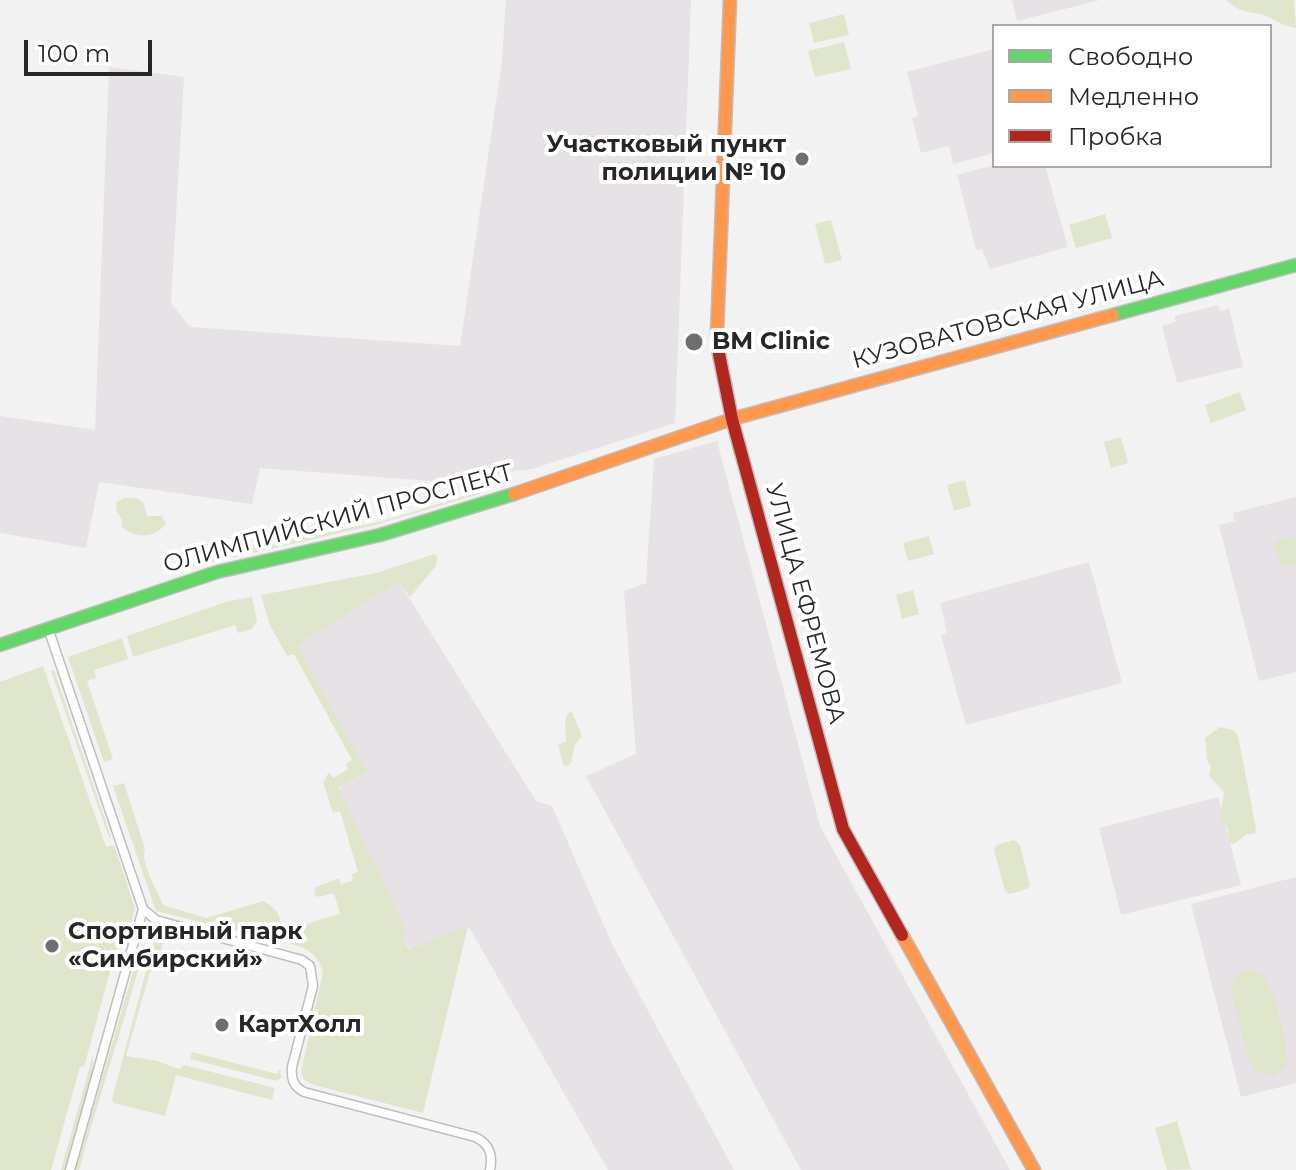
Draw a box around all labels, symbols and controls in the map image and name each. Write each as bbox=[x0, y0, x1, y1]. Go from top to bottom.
scale bar bbox=[28, 24, 156, 74]
legend bbox=[992, 24, 1272, 168]
text: 100 m bbox=[38, 39, 110, 68]
text: Свободно bbox=[1068, 42, 1193, 71]
text: Медленно bbox=[1068, 82, 1199, 111]
text: Пробка bbox=[1068, 122, 1163, 151]
place label: Участковый пункт полиции № 10 bbox=[547, 131, 786, 187]
marker: Участковый пункт полиции № 10 bbox=[793, 150, 811, 168]
street label: КУЗОВАТОВСКАЯ УЛИЦА bbox=[849, 265, 1167, 375]
place label: BM Clinic bbox=[712, 328, 830, 356]
marker: BM Clinic bbox=[683, 331, 705, 353]
street label: ОЛИМПИЙСКИЙ ПРОСПЕКТ bbox=[160, 458, 516, 580]
street label: УЛИЦА ЕФРЕМОВА bbox=[759, 480, 851, 728]
place label: Спортивный парк «Симбирский» bbox=[68, 918, 303, 974]
marker: Спортивный парк «Симбирский» bbox=[43, 937, 61, 955]
place label: КартХолл bbox=[238, 1011, 362, 1039]
marker: КартХолл bbox=[213, 1016, 231, 1034]

